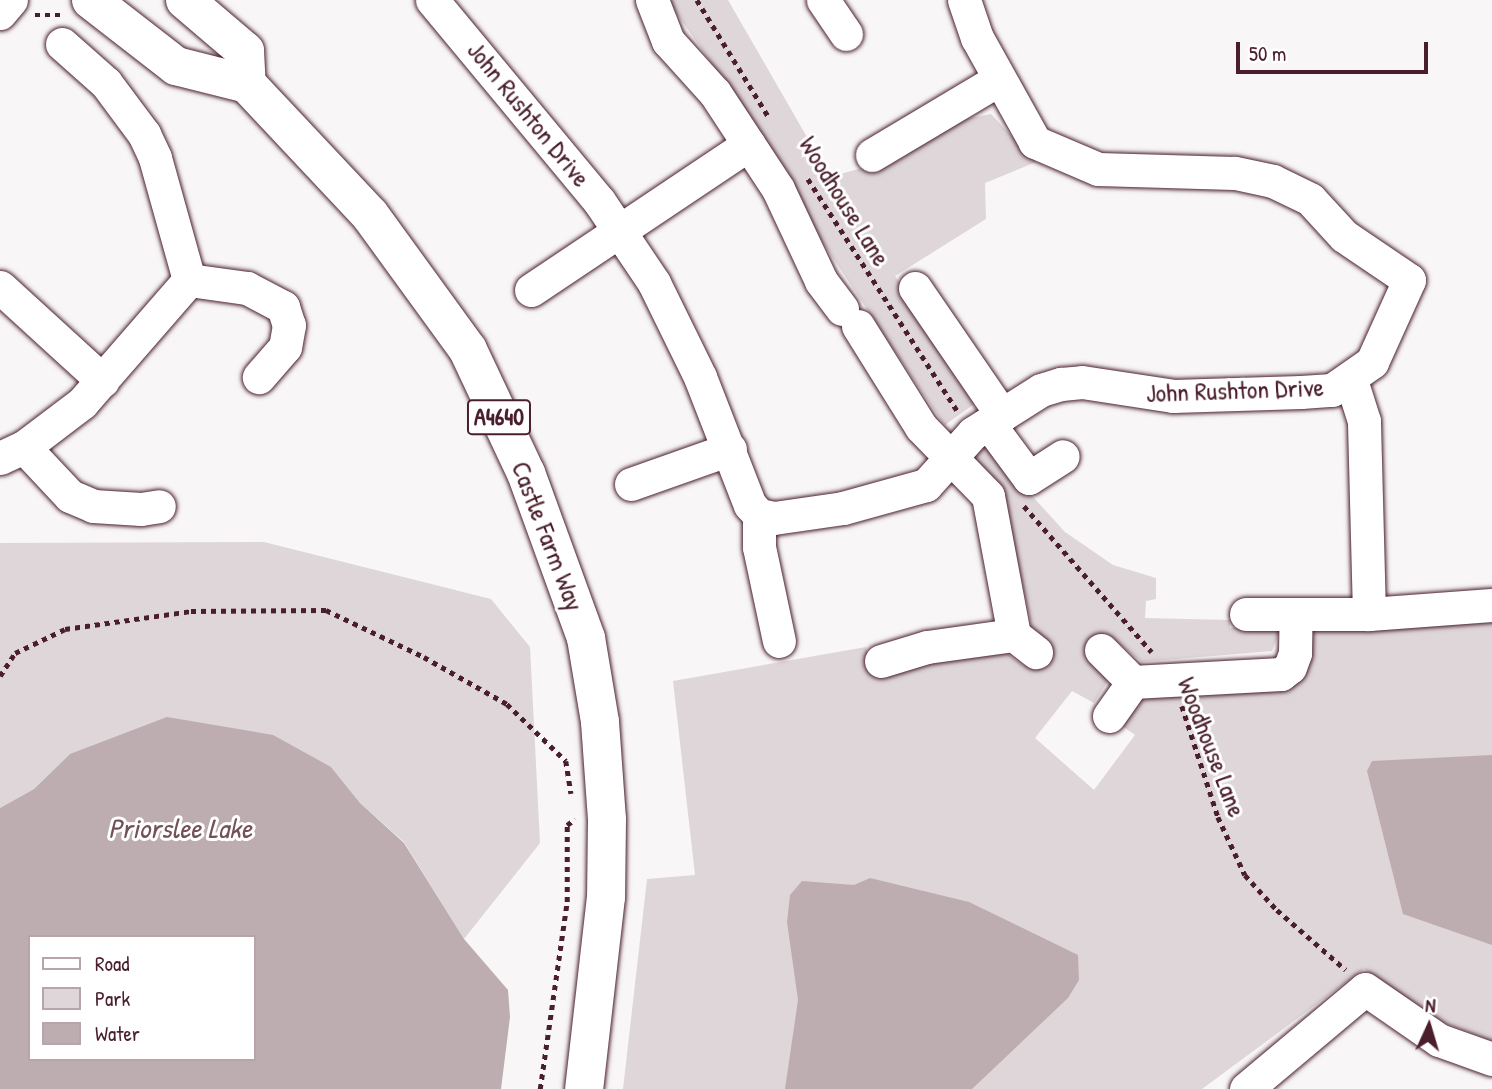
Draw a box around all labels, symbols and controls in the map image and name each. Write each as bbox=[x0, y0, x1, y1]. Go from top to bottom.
scale bar bbox=[1240, 28, 1432, 72]
street label: John Rushton Drive bbox=[461, 35, 597, 193]
text: 50 m bbox=[1249, 39, 1286, 68]
street label: Woodhouse Lane bbox=[793, 130, 897, 272]
street label: John Rushton Drive bbox=[1146, 371, 1324, 409]
road number: A4640 bbox=[466, 396, 532, 438]
street label: Castle Farm Way bbox=[505, 457, 591, 615]
street label: Woodhouse Lane bbox=[1171, 673, 1253, 821]
water label: Priorslee Lake bbox=[108, 811, 252, 845]
legend bbox=[28, 935, 256, 1061]
text: Road bbox=[95, 949, 129, 978]
text: Park bbox=[95, 984, 130, 1013]
north arrow bbox=[1394, 991, 1464, 1061]
text: N bbox=[1425, 992, 1436, 1018]
text: Water bbox=[95, 1019, 140, 1048]

